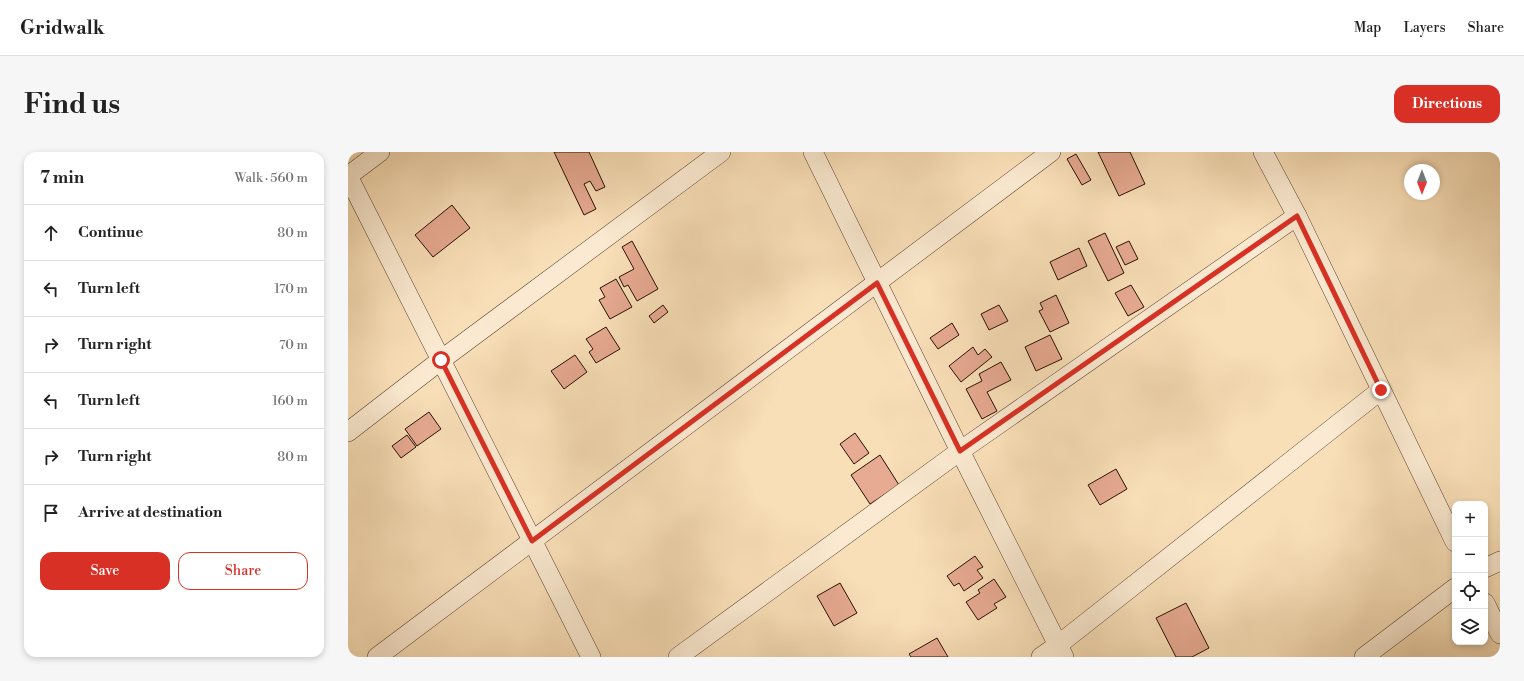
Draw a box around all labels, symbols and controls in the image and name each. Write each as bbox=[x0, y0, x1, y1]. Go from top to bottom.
text: Gridwalk bbox=[20, 16, 104, 40]
text: Map bbox=[1354, 19, 1381, 37]
text: Layers bbox=[1403, 19, 1446, 37]
text: Share bbox=[1468, 19, 1504, 37]
button: Directions bbox=[1394, 85, 1500, 123]
text: Find us bbox=[24, 87, 120, 122]
north arrow bbox=[1404, 164, 1440, 200]
text: 7 min bbox=[40, 167, 84, 189]
text: Walk · 560 m bbox=[235, 170, 308, 186]
icon: ahead bbox=[40, 222, 62, 244]
text: Continue bbox=[78, 223, 143, 242]
text: 80 m bbox=[277, 225, 308, 241]
icon: left bbox=[40, 278, 62, 300]
text: Turn left bbox=[78, 279, 140, 298]
text: 170 m bbox=[274, 281, 308, 297]
icon: right bbox=[40, 334, 62, 356]
text: Turn right bbox=[78, 335, 152, 354]
text: 70 m bbox=[279, 337, 308, 353]
route start bbox=[432, 351, 450, 369]
route end bbox=[1372, 381, 1390, 399]
icon: left bbox=[40, 390, 62, 412]
text: Turn left bbox=[78, 391, 140, 410]
text: 160 m bbox=[272, 393, 308, 409]
icon: right bbox=[40, 446, 62, 468]
text: Turn right bbox=[78, 447, 152, 466]
text: 80 m bbox=[277, 449, 308, 465]
map controls bbox=[1452, 501, 1488, 645]
button: + bbox=[1452, 501, 1488, 537]
icon: arrive bbox=[40, 502, 62, 524]
text: Arrive at destination bbox=[78, 503, 222, 522]
button: − bbox=[1452, 537, 1488, 573]
button: Save bbox=[40, 552, 170, 590]
button: Share bbox=[178, 552, 308, 590]
button: locate bbox=[1452, 573, 1488, 609]
button: layers bbox=[1452, 609, 1488, 645]

